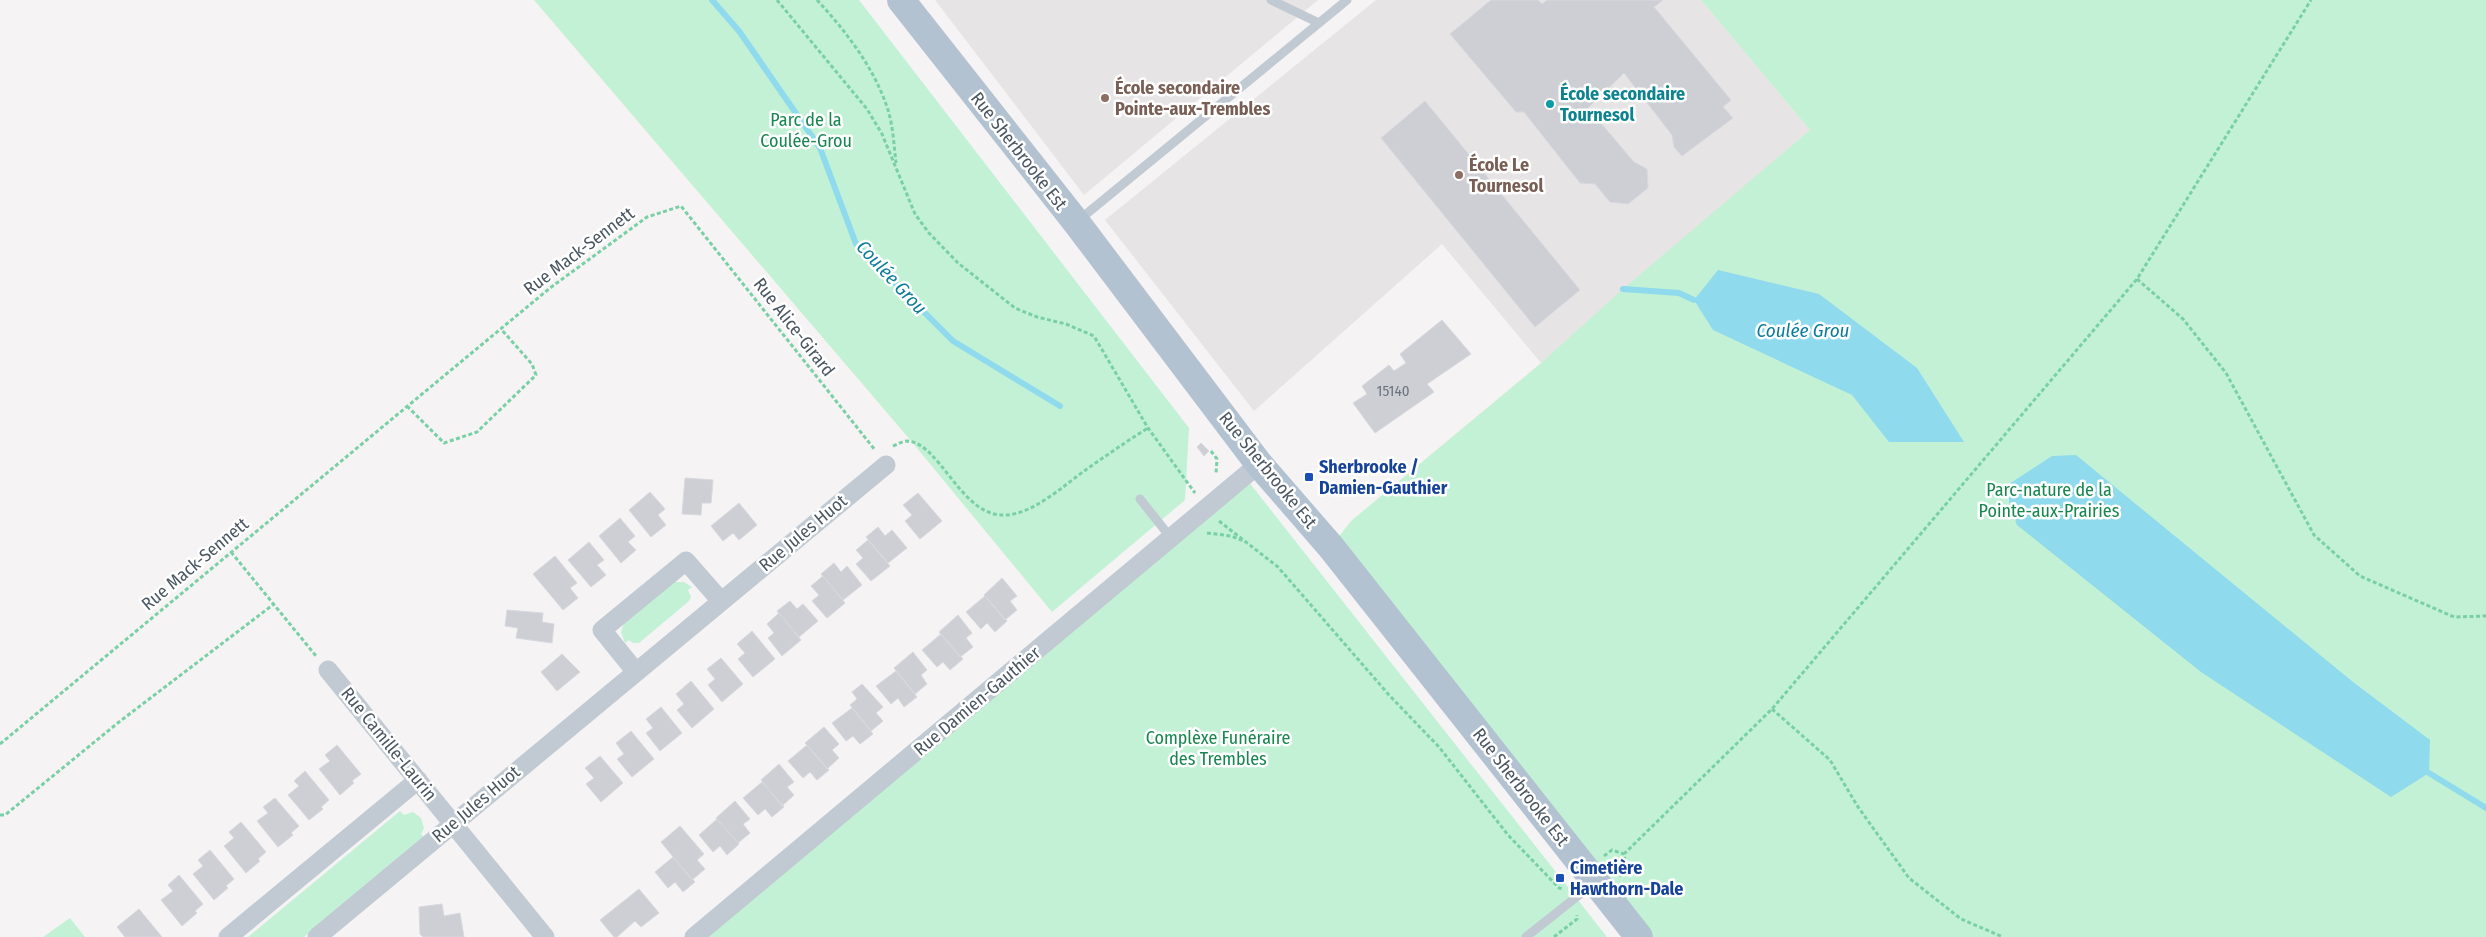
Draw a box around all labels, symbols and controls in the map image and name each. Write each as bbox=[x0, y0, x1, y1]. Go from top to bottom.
place label: École secondaire Pointe-aux-Trembles bbox=[1115, 76, 1270, 120]
place label: École secondaire Tournesol bbox=[1560, 82, 1685, 126]
street label: Rue Sherbrooke Est bbox=[966, 88, 1072, 214]
marker: École secondaire Pointe-aux-Trembles bbox=[1099, 92, 1111, 104]
marker: École secondaire Tournesol bbox=[1544, 98, 1556, 110]
park label: Parc de la Coulée-Grou bbox=[760, 109, 852, 152]
place label: École Le Tournesol bbox=[1469, 153, 1543, 197]
marker: École Le Tournesol bbox=[1453, 169, 1465, 181]
street label: Rue Mack-Sennett bbox=[519, 202, 639, 300]
water label: Coulée Grou bbox=[852, 236, 932, 319]
street label: Rue Alice-Girard bbox=[749, 273, 839, 381]
water label: Coulée Grou bbox=[1757, 319, 1849, 342]
house number: 15140 bbox=[1377, 382, 1409, 400]
street label: Rue Sherbrooke Est bbox=[1214, 407, 1322, 533]
place label: Sherbrooke / Damien-Gauthier bbox=[1319, 456, 1448, 499]
marker: Sherbrooke / Damien-Gauthier bbox=[1303, 471, 1315, 483]
park label: Parc-nature de la Pointe-aux-Prairies bbox=[1979, 479, 2120, 522]
street label: Rue Jules Huot bbox=[755, 490, 851, 576]
street label: Rue Mack-Sennett bbox=[137, 513, 253, 615]
street label: Rue Damien-Gauthier bbox=[909, 641, 1045, 760]
street label: Rue Camille-Laurin bbox=[336, 683, 442, 805]
street label: Rue Sherbrooke Est bbox=[1468, 724, 1574, 850]
park label: Complèxe Funéraire des Trembles bbox=[1146, 727, 1290, 770]
street label: Rue Jules Huot bbox=[428, 761, 524, 847]
place label: Cimetière Hawthorn-Dale bbox=[1570, 857, 1683, 900]
marker: Cimetière Hawthorn-Dale bbox=[1554, 872, 1566, 884]

